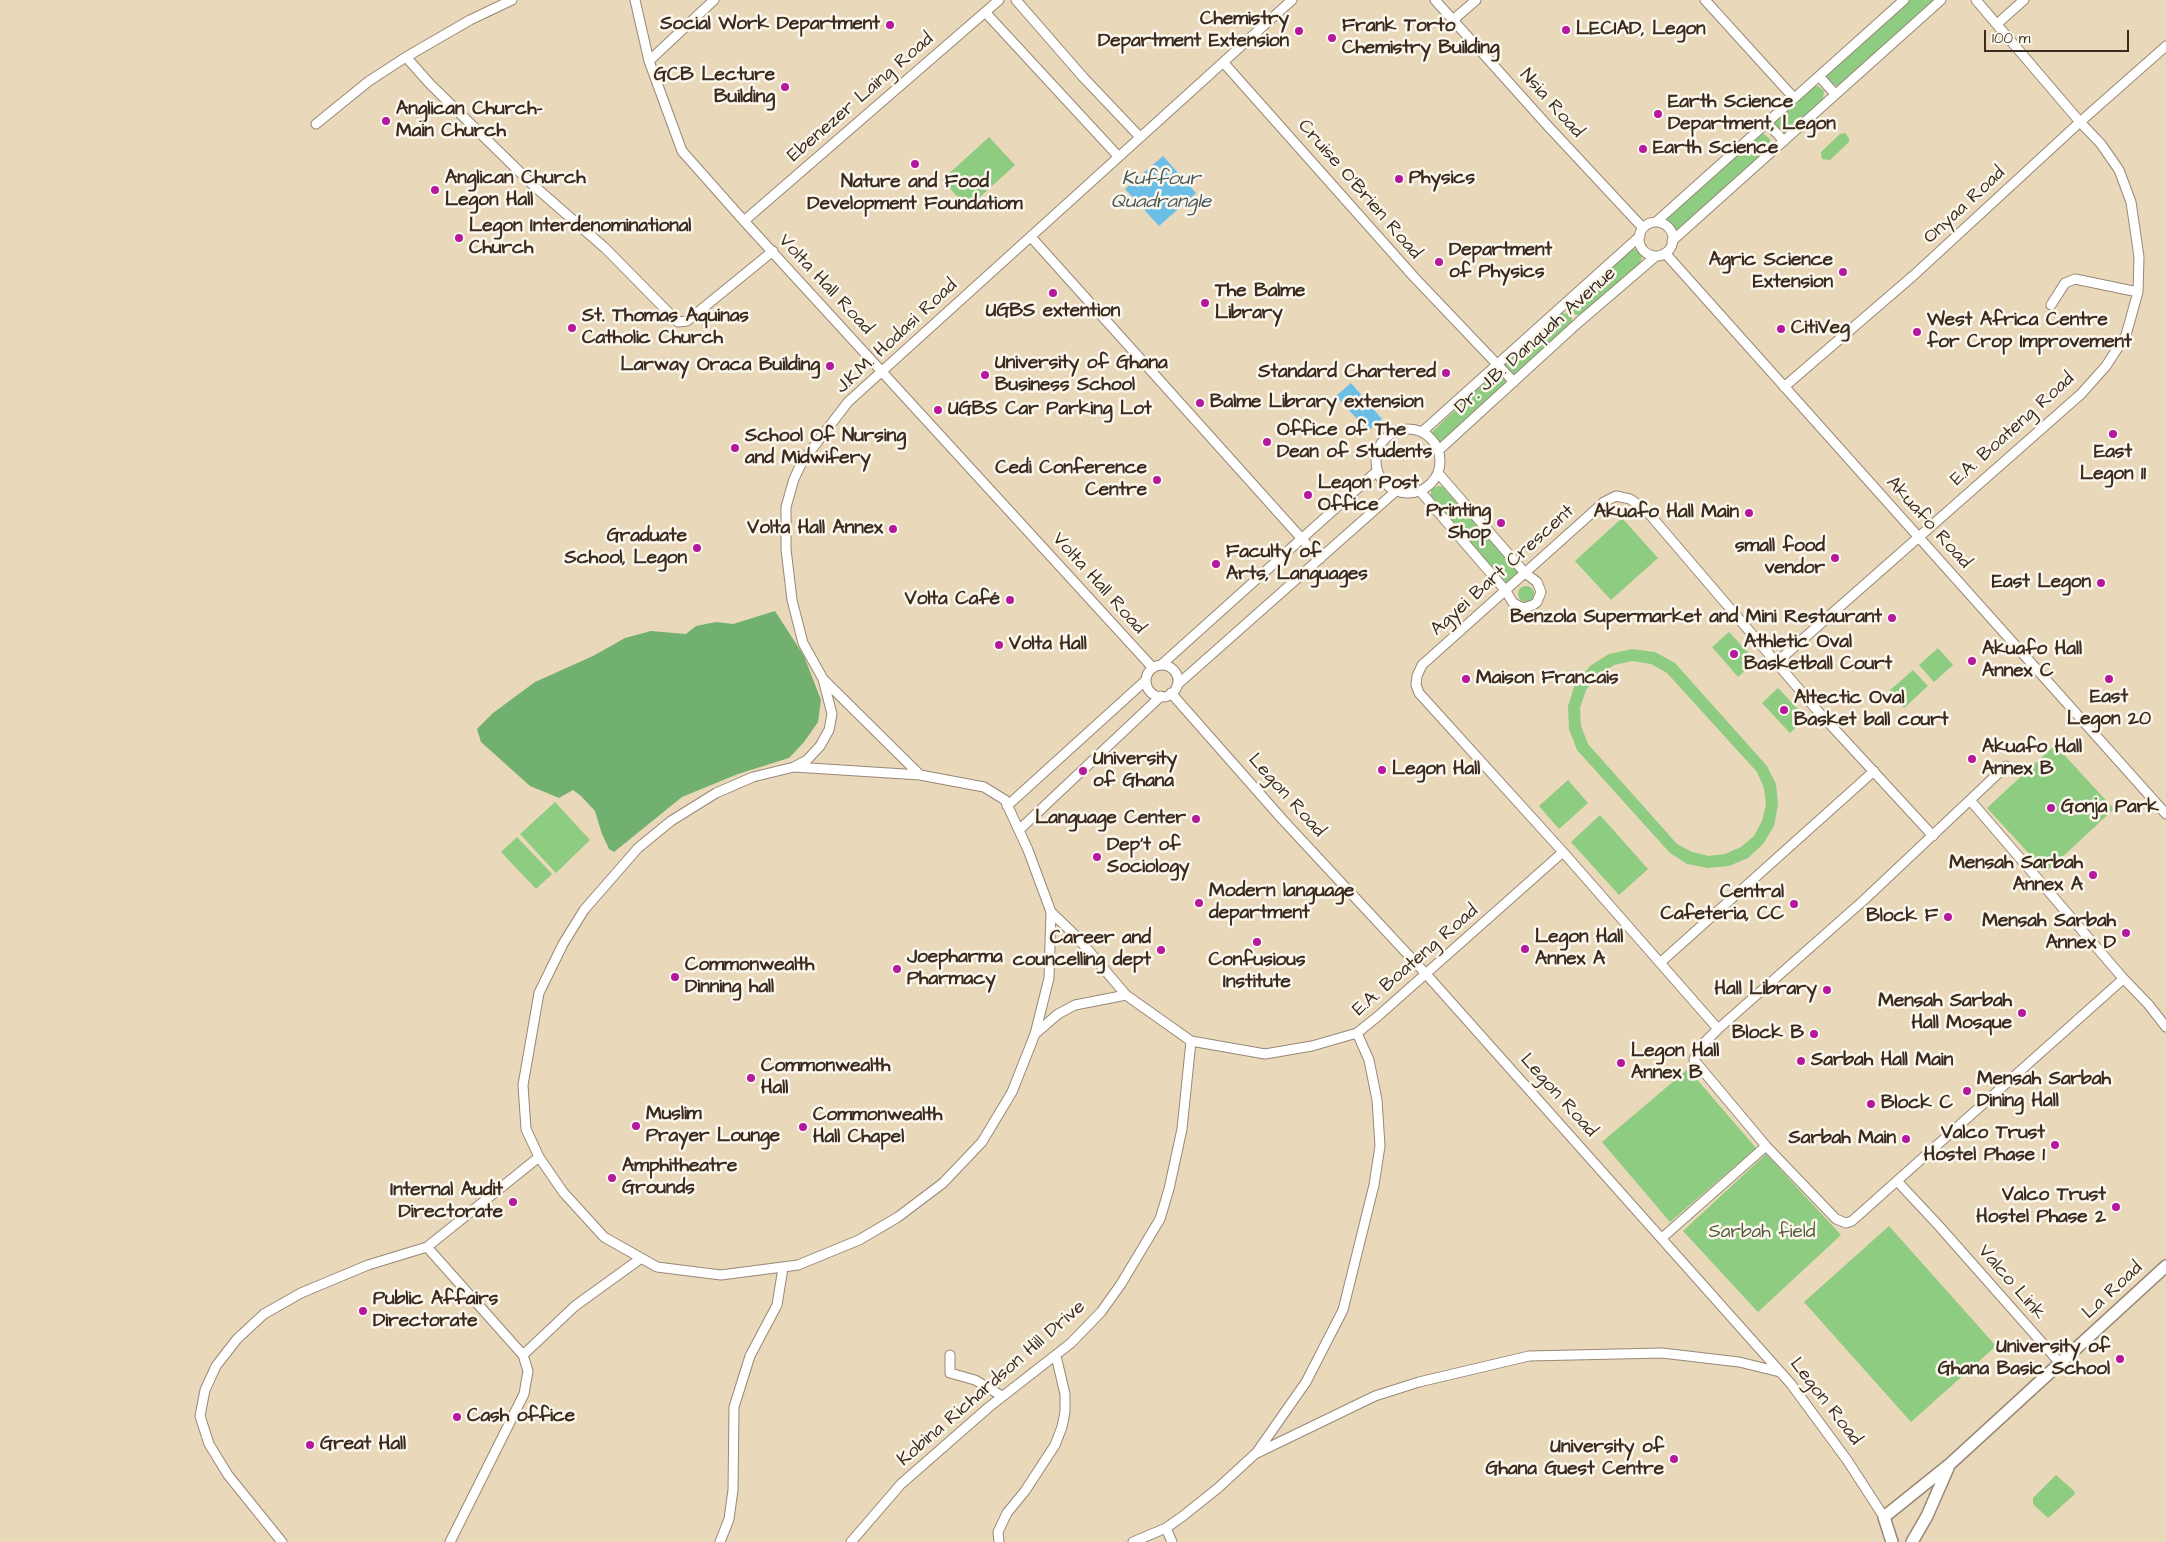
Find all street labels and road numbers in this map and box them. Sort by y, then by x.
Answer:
street label: Ebenezer Laing Road [783,28,939,168]
street label: Nsia Road [1514,65,1588,143]
street label: Cruise O'Brien Road [1292,116,1426,264]
street label: Onyaa Road [1919,162,2011,250]
street label: Volta Hall Road [773,230,877,340]
street label: Dr. J.B. Danquah Avenue [1451,263,1621,419]
street label: J.K.M. Hodasi Road [831,275,963,399]
street label: E.A. Boateng Road [1946,368,2080,492]
street label: Akuafo Road [1881,472,1975,574]
street label: Agyei Bart Crescent [1427,501,1579,641]
street label: Volta Hall Road [1046,528,1150,640]
street label: Legon Road [1243,749,1329,843]
street label: E.A. Boateng Road [1349,900,1483,1022]
street label: Legon Road [1515,1049,1601,1143]
street label: Valco Link [1972,1241,2050,1325]
street label: La Road [2078,1257,2148,1325]
street label: Kobina Richardson Hill Drive [893,1296,1091,1472]
street label: Legon Road [1784,1354,1866,1450]

